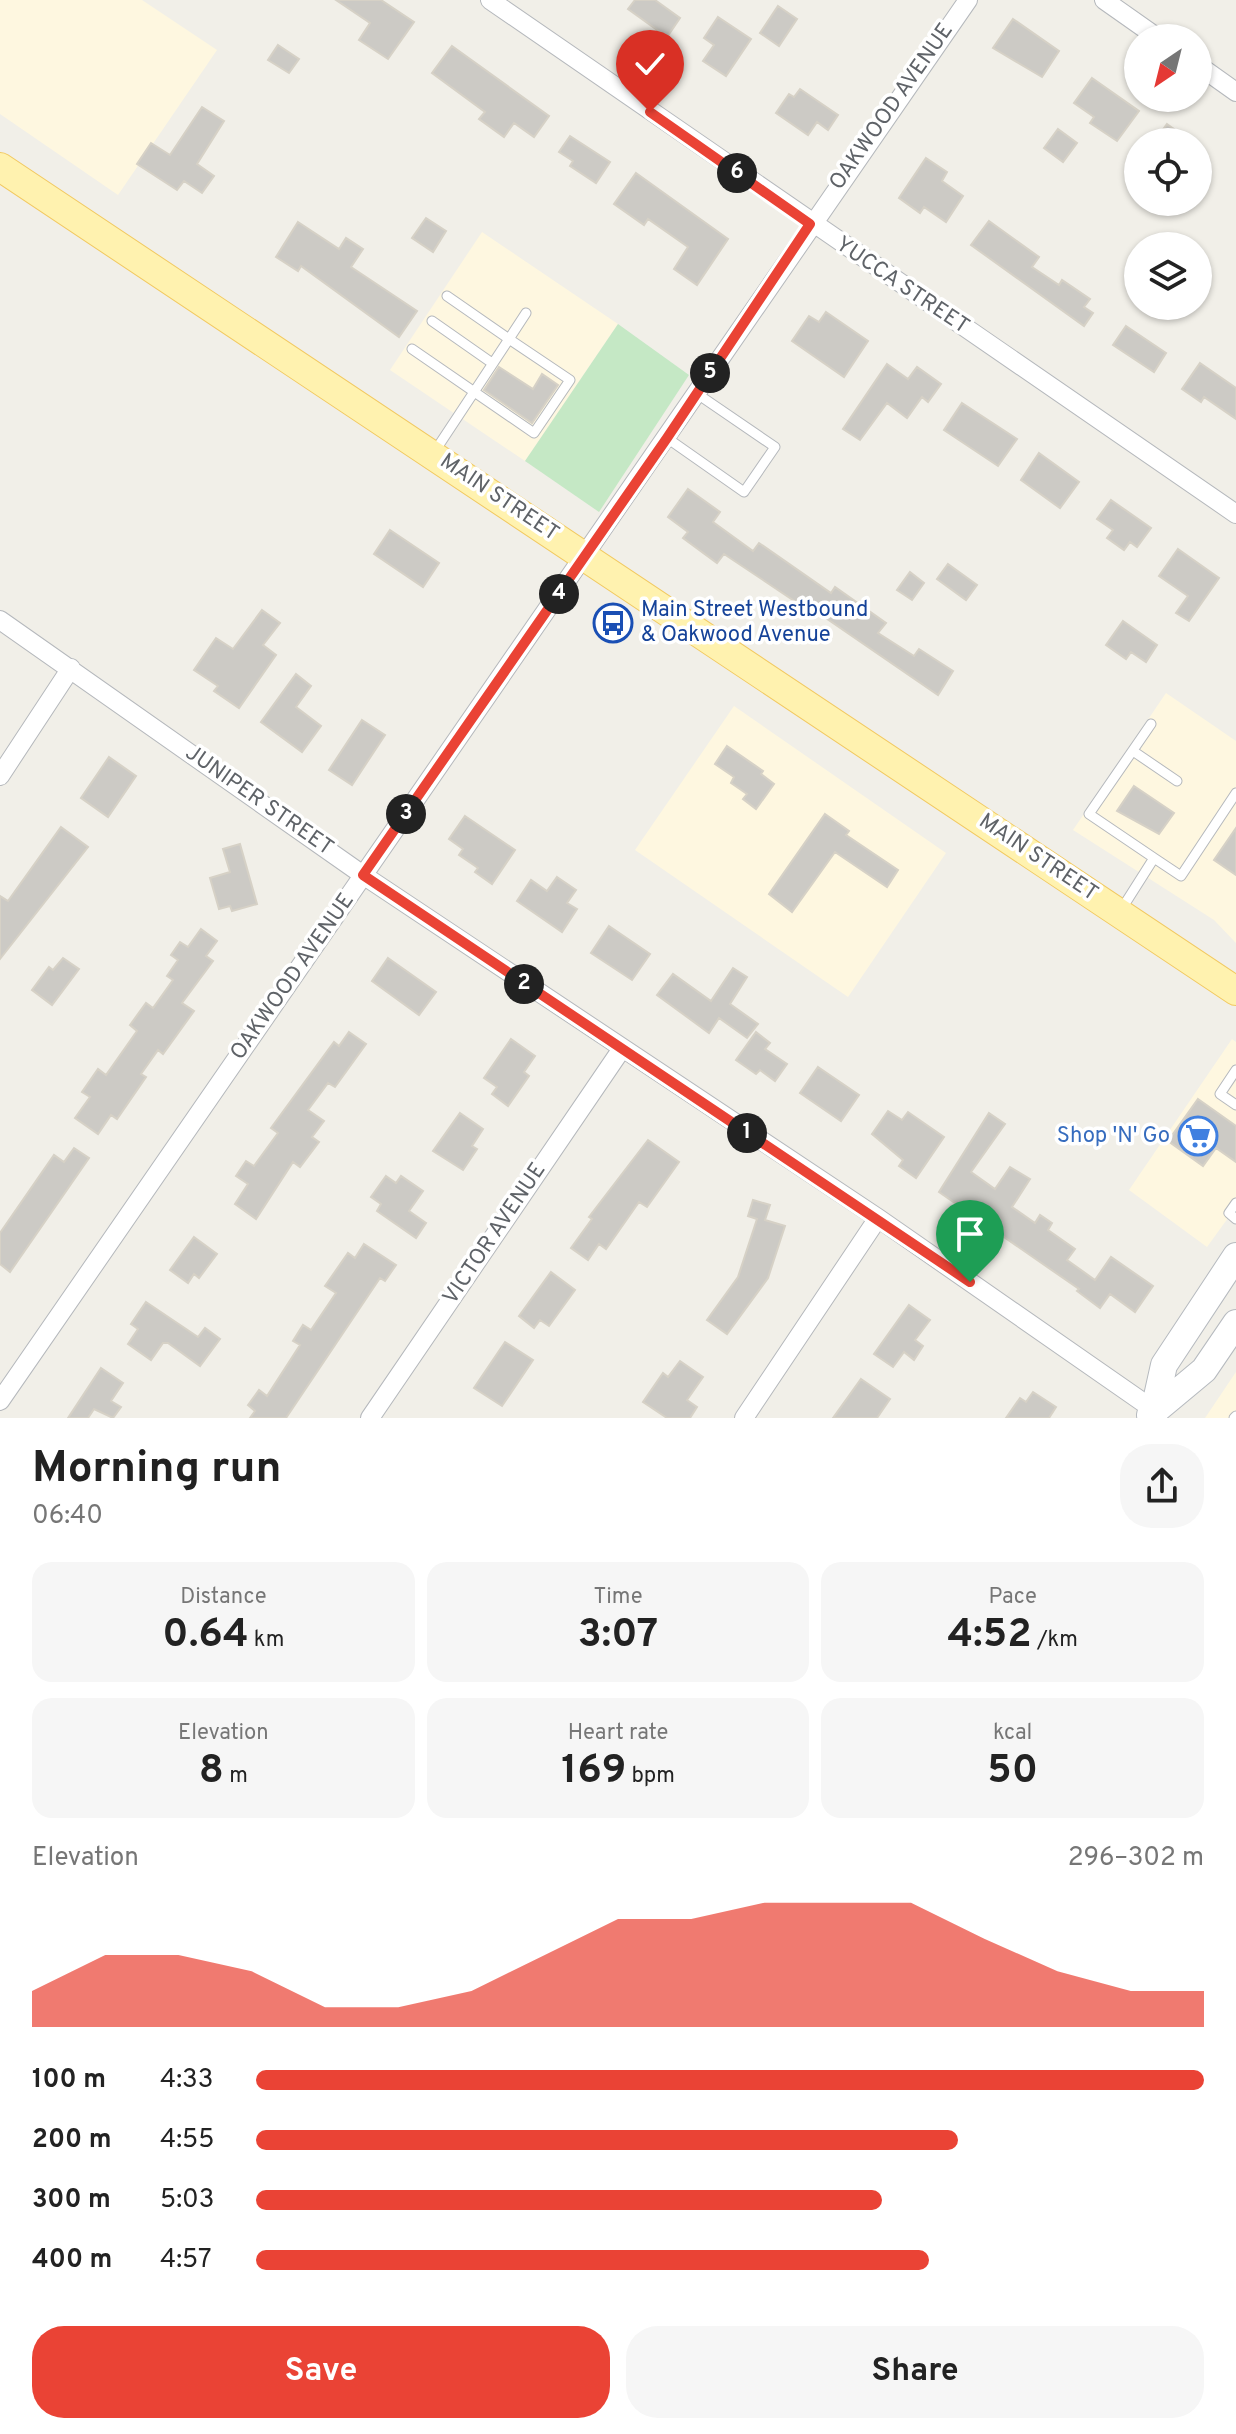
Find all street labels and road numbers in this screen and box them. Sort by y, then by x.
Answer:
street label: OAKWOOD AVENUE [824,18,960,196]
street label: YUCCA STREET [830,231,974,341]
street label: MAIN STREET [434,448,564,548]
street label: JUNIPER STREET [180,740,338,862]
street label: MAIN STREET [973,808,1103,908]
street label: OAKWOOD AVENUE [225,888,361,1066]
street label: VICTOR AVENUE [438,1158,552,1310]

